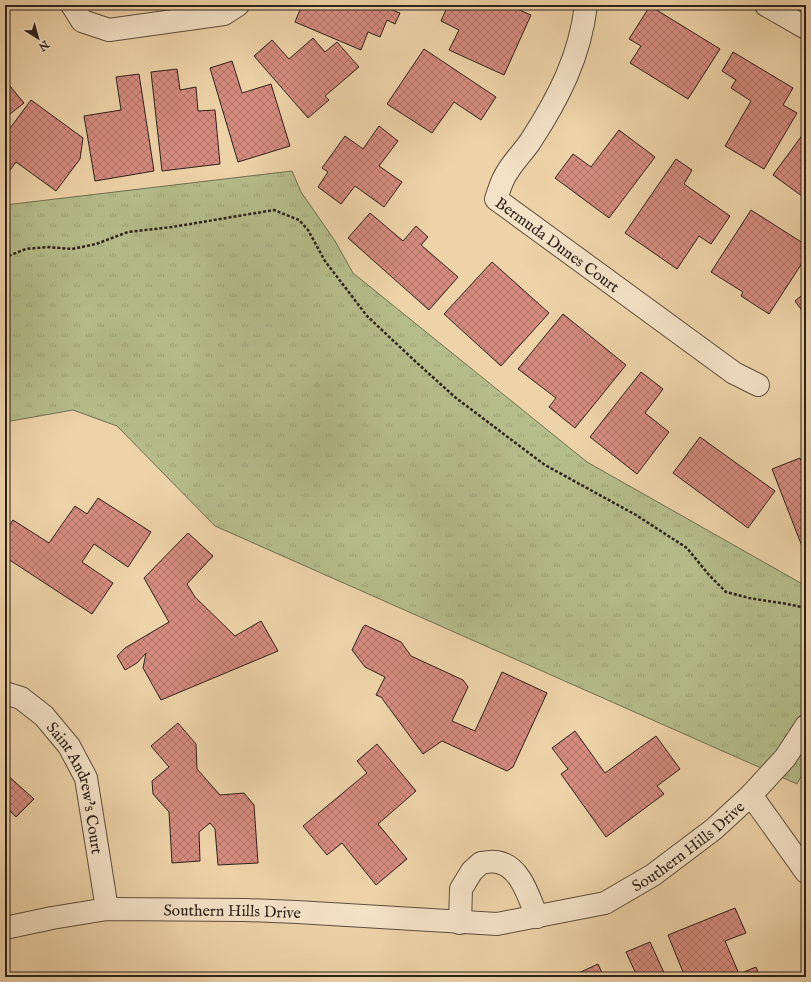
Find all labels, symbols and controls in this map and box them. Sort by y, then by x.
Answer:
north arrow [18,18,58,58]
text: N [35,36,52,54]
street label: Bermuda Dunes Court [491,194,623,298]
street label: Saint Andrew's Court [41,719,106,856]
street label: Southern Hills Drive [629,798,750,897]
street label: Southern Hills Drive [163,901,301,924]

